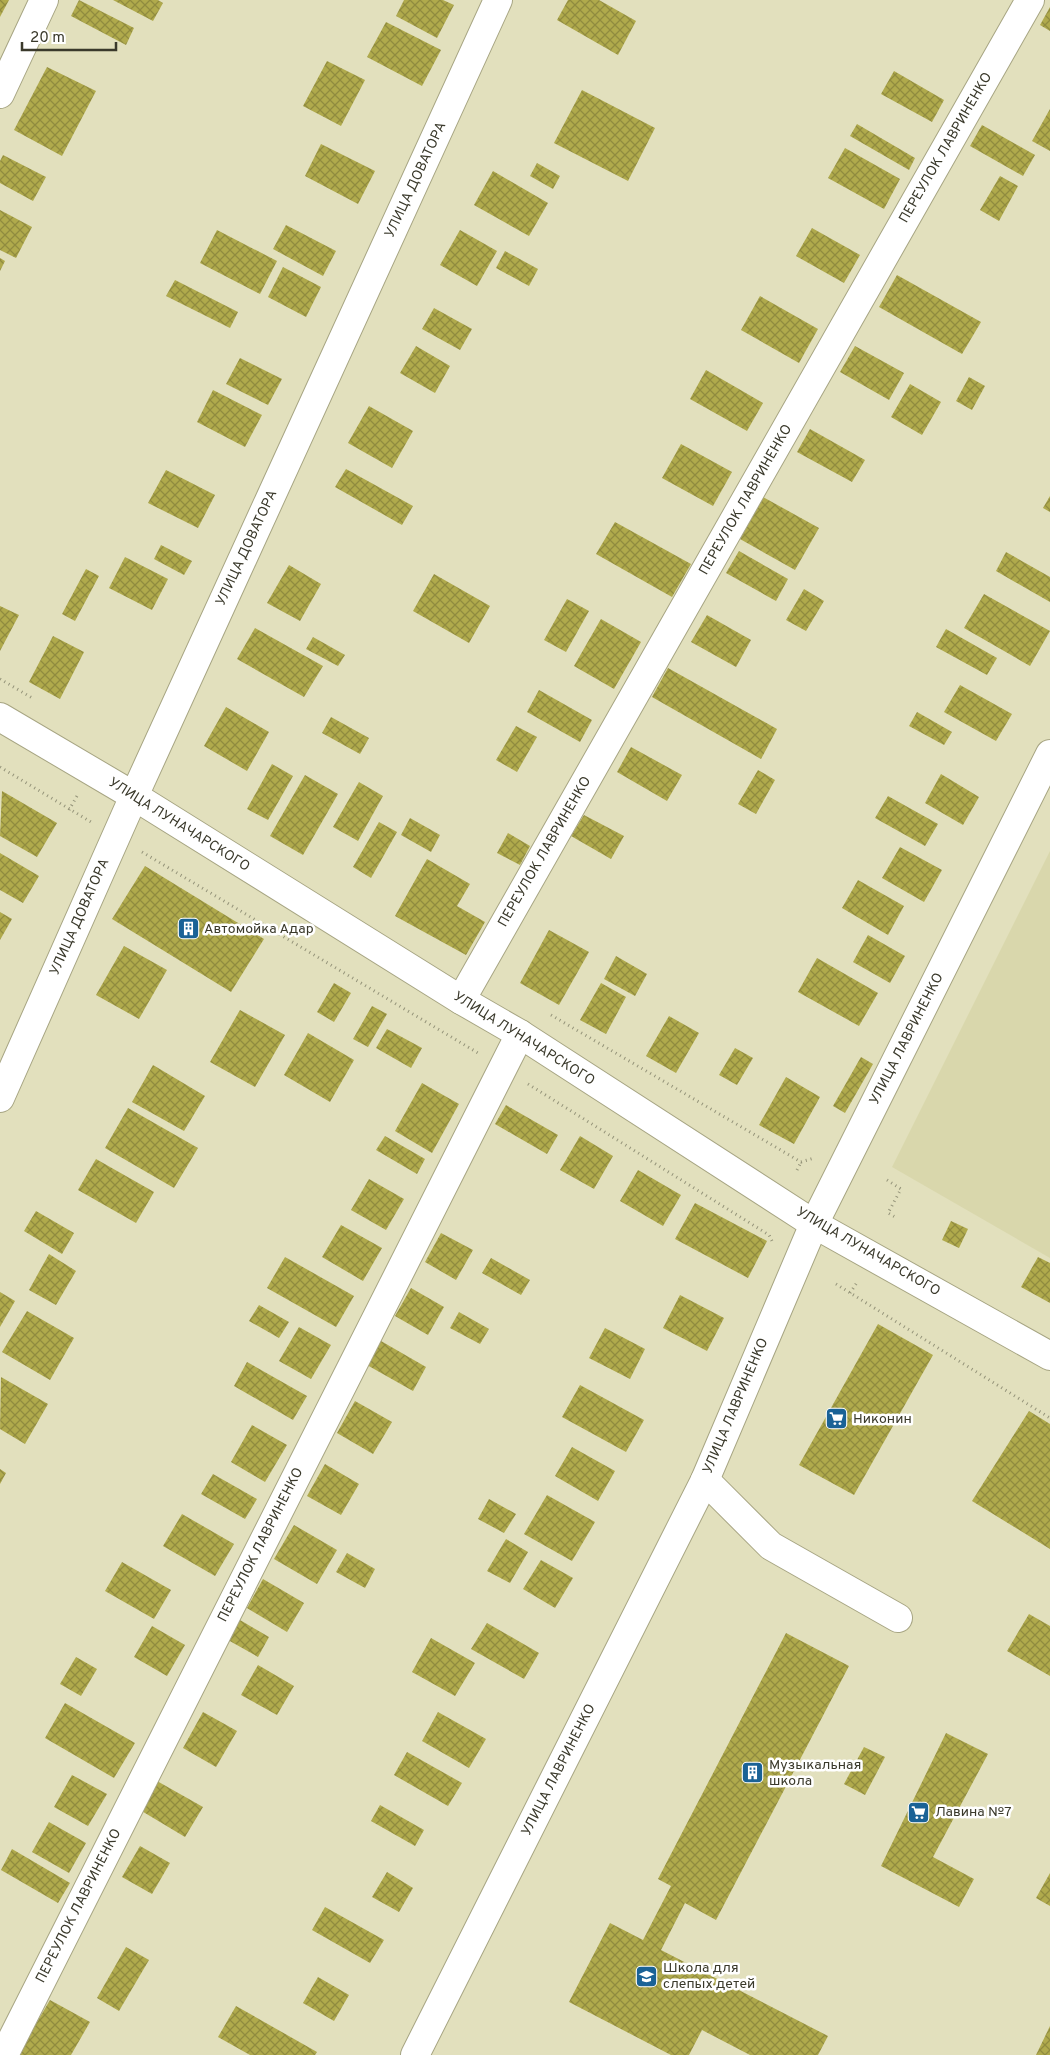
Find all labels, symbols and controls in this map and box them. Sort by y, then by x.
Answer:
scale bar [22,20,116,52]
text: 20 m [30,29,65,48]
street label: ПЕРЕУЛОК ЛАВРИНЕНКО [896,70,996,226]
street label: УЛИЦА ДОВАТОРА [382,119,450,241]
street label: ПЕРЕУЛОК ЛАВРИНЕНКО [696,422,796,578]
street label: УЛИЦА ДОВАТОРА [213,487,281,609]
street label: УЛИЦА ЛУНАЧАРСКОГО [105,774,253,876]
street label: ПЕРЕУЛОК ЛАВРИНЕНКО [495,774,595,930]
street label: УЛИЦА ДОВАТОРА [47,856,113,978]
building icon: Автомойка Адар [176,917,200,941]
place label: Автомойка Адар [204,921,314,938]
street label: УЛИЦА ЛАВРИНЕНКО [866,970,948,1108]
street label: УЛИЦА ЛУНАЧАРСКОГО [450,988,598,1090]
street label: УЛИЦА ЛУНАЧАРСКОГО [793,1204,943,1300]
street label: УЛИЦА ЛАВРИНЕНКО [700,1336,772,1476]
supermarket icon: Никонин [825,1407,849,1431]
place label: Никонин [853,1411,912,1428]
street label: ПЕРЕУЛОК ЛАВРИНЕНКО [215,1465,307,1625]
street label: УЛИЦА ЛАВРИНЕНКО [518,1701,600,1839]
place label: Музыкальная школа [769,1757,861,1790]
building icon: Музыкальная школа [741,1761,765,1785]
supermarket icon: Лавина №7 [907,1800,931,1824]
place label: Лавина №7 [935,1804,1012,1821]
street label: ПЕРЕУЛОК ЛАВРИНЕНКО [33,1826,125,1986]
place label: Школа для слепых детей [663,1960,755,1993]
school or university icon: Школа для слепых детей [635,1964,659,1988]

